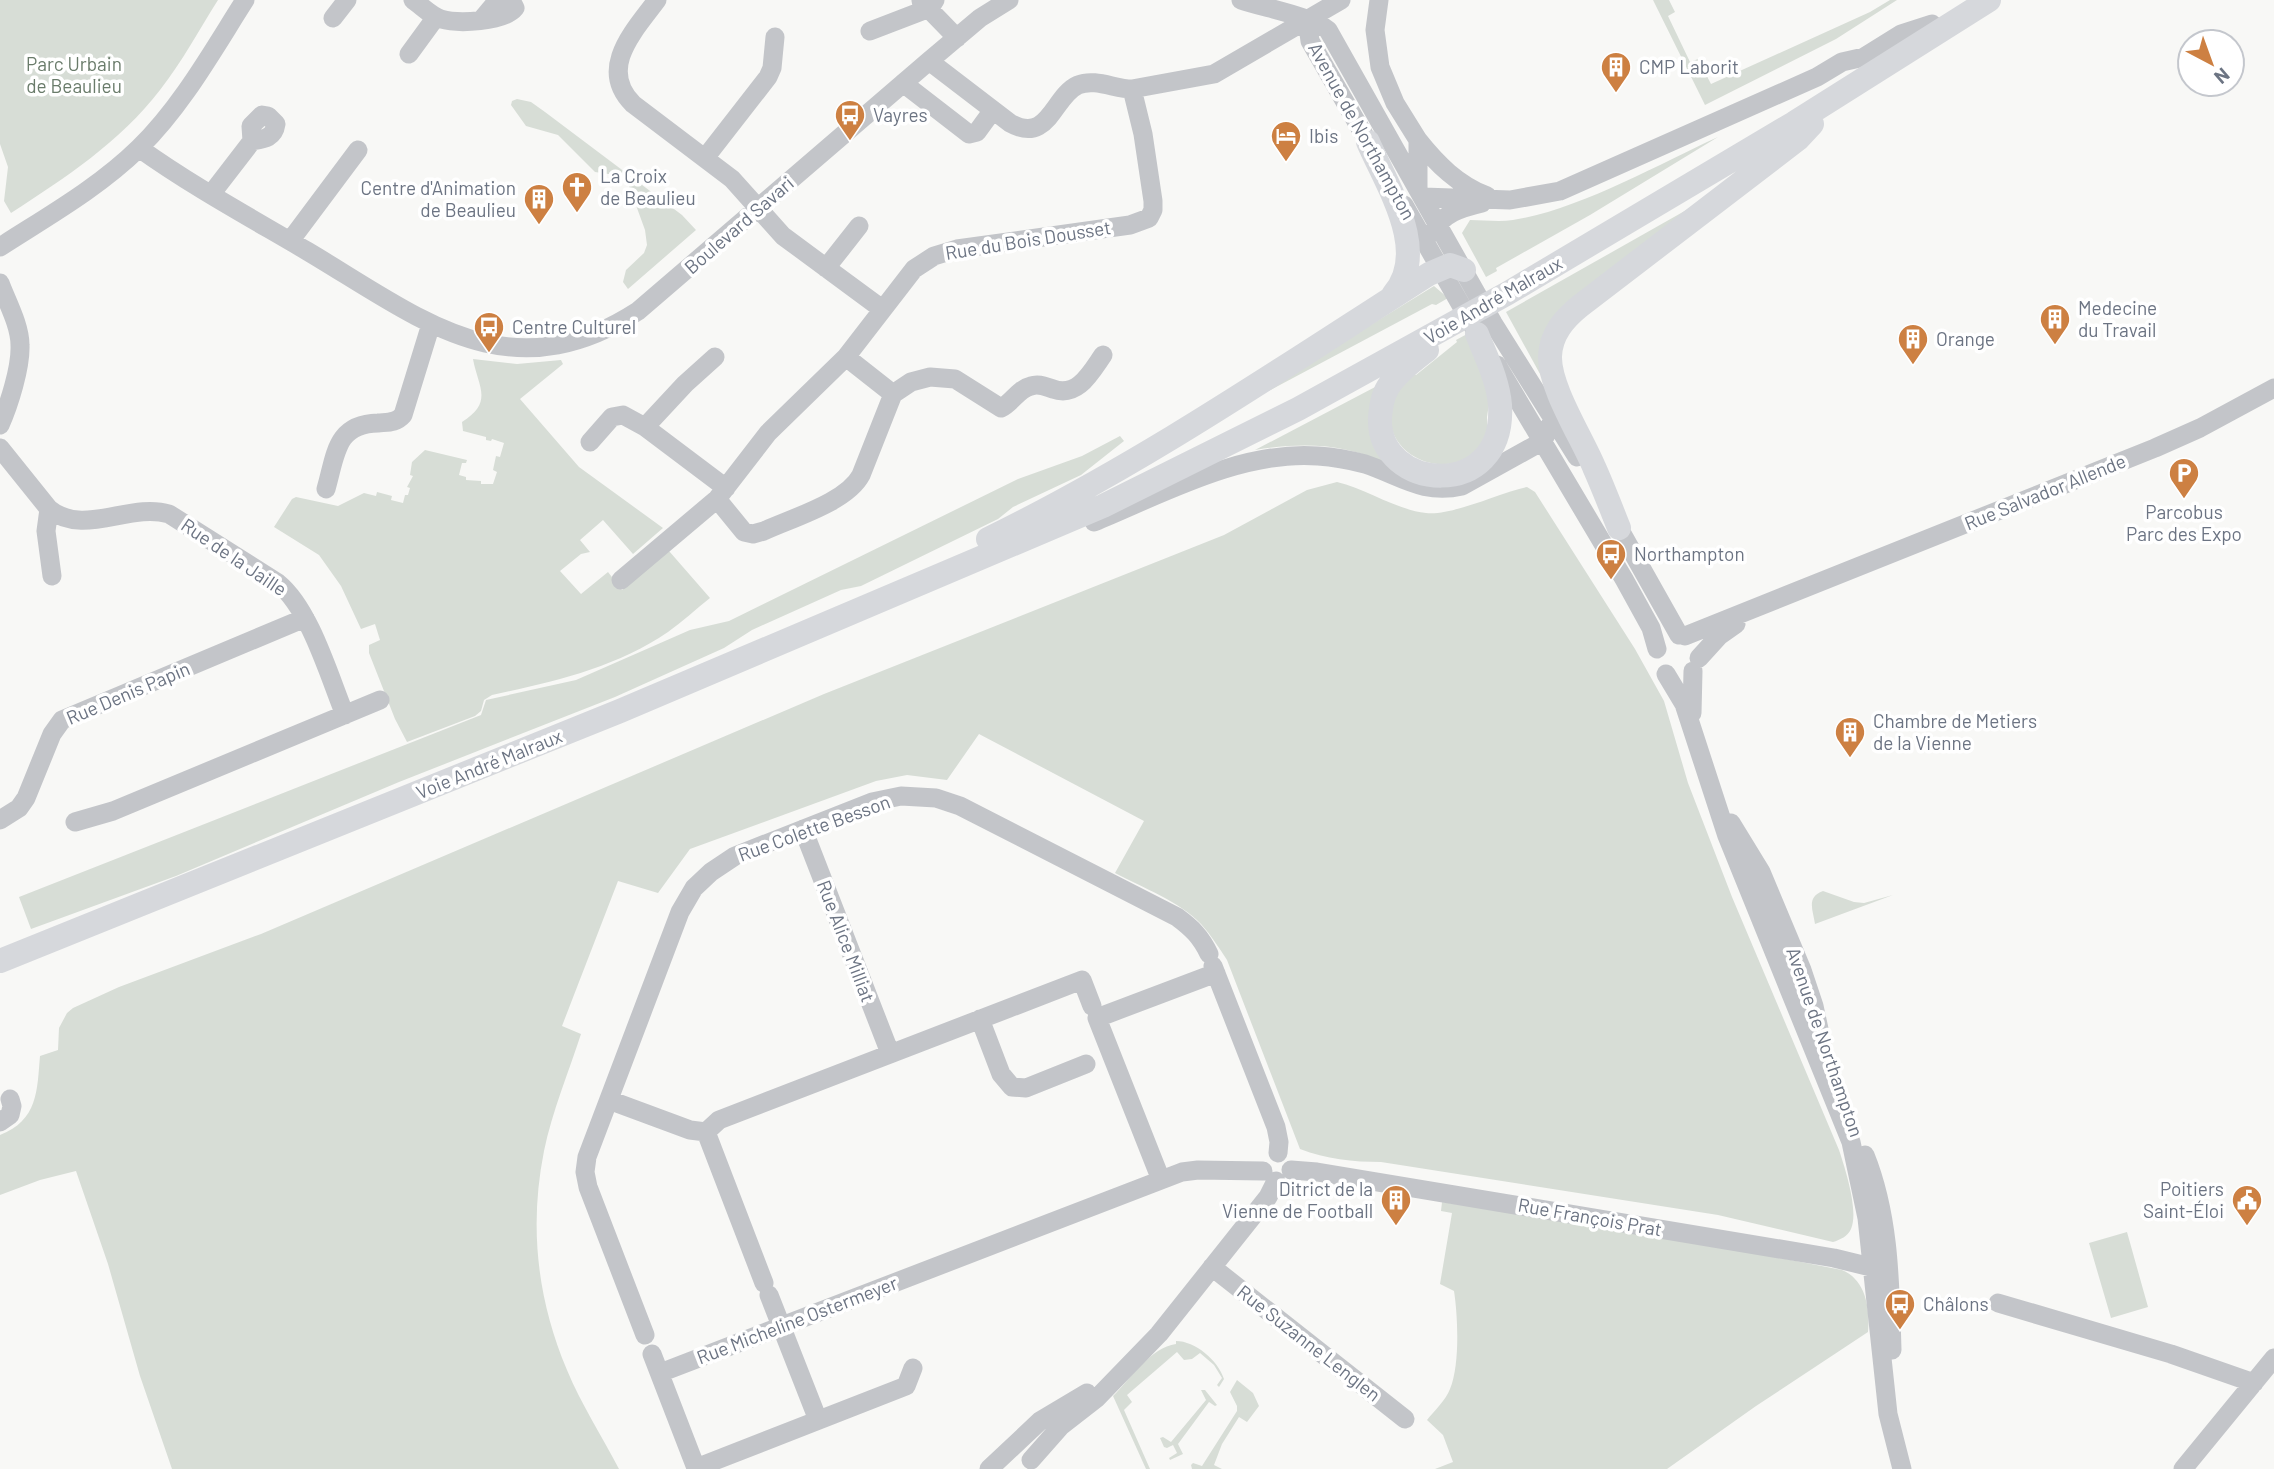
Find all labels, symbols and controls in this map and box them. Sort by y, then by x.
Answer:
north arrow [2176,28,2246,98]
street label: Avenue de Northampton [1304,38,1421,223]
building icon: CMP Laborit [1599,50,1633,94]
park label: Parc Urbain de Beaulieu [26,52,122,97]
place label: CMP Laborit [1639,55,1739,78]
text: N [2210,63,2235,89]
bus stop icon: Vayres [833,98,867,142]
place label: Vayres [873,103,928,126]
hotel icon: Ibis [1269,119,1303,163]
place label: Ibis [1309,124,1338,147]
place label: La Croix de Beaulieu [600,164,696,209]
church icon: La Croix de Beaulieu [560,170,594,214]
street label: Boulevard Savari [679,171,798,278]
place label: Centre d'Animation de Beaulieu [360,176,516,221]
building icon: Centre d'Animation de Beaulieu [522,182,556,226]
street label: Rue du Bois Dousset [943,215,1112,264]
street label: Voie André Malraux [1420,251,1566,348]
place label: Medecine du Travail [2078,296,2157,341]
building icon: Medecine du Travail [2038,302,2072,346]
bus stop icon: Centre Culturel [472,310,506,354]
place label: Centre Culturel [512,315,636,338]
building icon: Orange [1896,322,1930,366]
place label: Orange [1936,327,1995,350]
street label: Rue Salvador Allende [1961,449,2129,534]
parking icon: Parcobus Parc des Expo [2167,456,2201,500]
place label: Parcobus Parc des Expo [2126,500,2242,545]
street label: Rue de la Jaille [177,513,291,600]
bus stop icon: Northampton [1594,537,1628,581]
place label: Northampton [1634,542,1745,565]
street label: Rue Denis Papin [63,656,193,729]
place label: Chambre de Metiers de la Vienne [1873,709,2037,754]
building icon: Chambre de Metiers de la Vienne [1833,715,1867,759]
street label: Voie André Malraux [412,724,565,803]
street label: Rue Colette Besson [735,789,893,866]
street label: Rue Alice Milliat [813,877,880,1005]
street label: Avenue de Northampton [1782,944,1869,1140]
place label: Ditrict de la Vienne de Football [1222,1177,1373,1222]
place label: Poitiers Saint-Éloi [2143,1177,2224,1222]
building icon: Ditrict de la Vienne de Football [1379,1183,1413,1227]
public building icon: Poitiers Saint-Éloi [2230,1183,2264,1227]
street label: Rue François Prat [1516,1193,1664,1240]
street label: Rue Micheline Ostermeyer [693,1271,900,1368]
street label: Rue Suzanne Lenglen [1233,1280,1386,1406]
bus stop icon: Châlons [1883,1287,1917,1331]
place label: Châlons [1923,1292,1989,1315]

